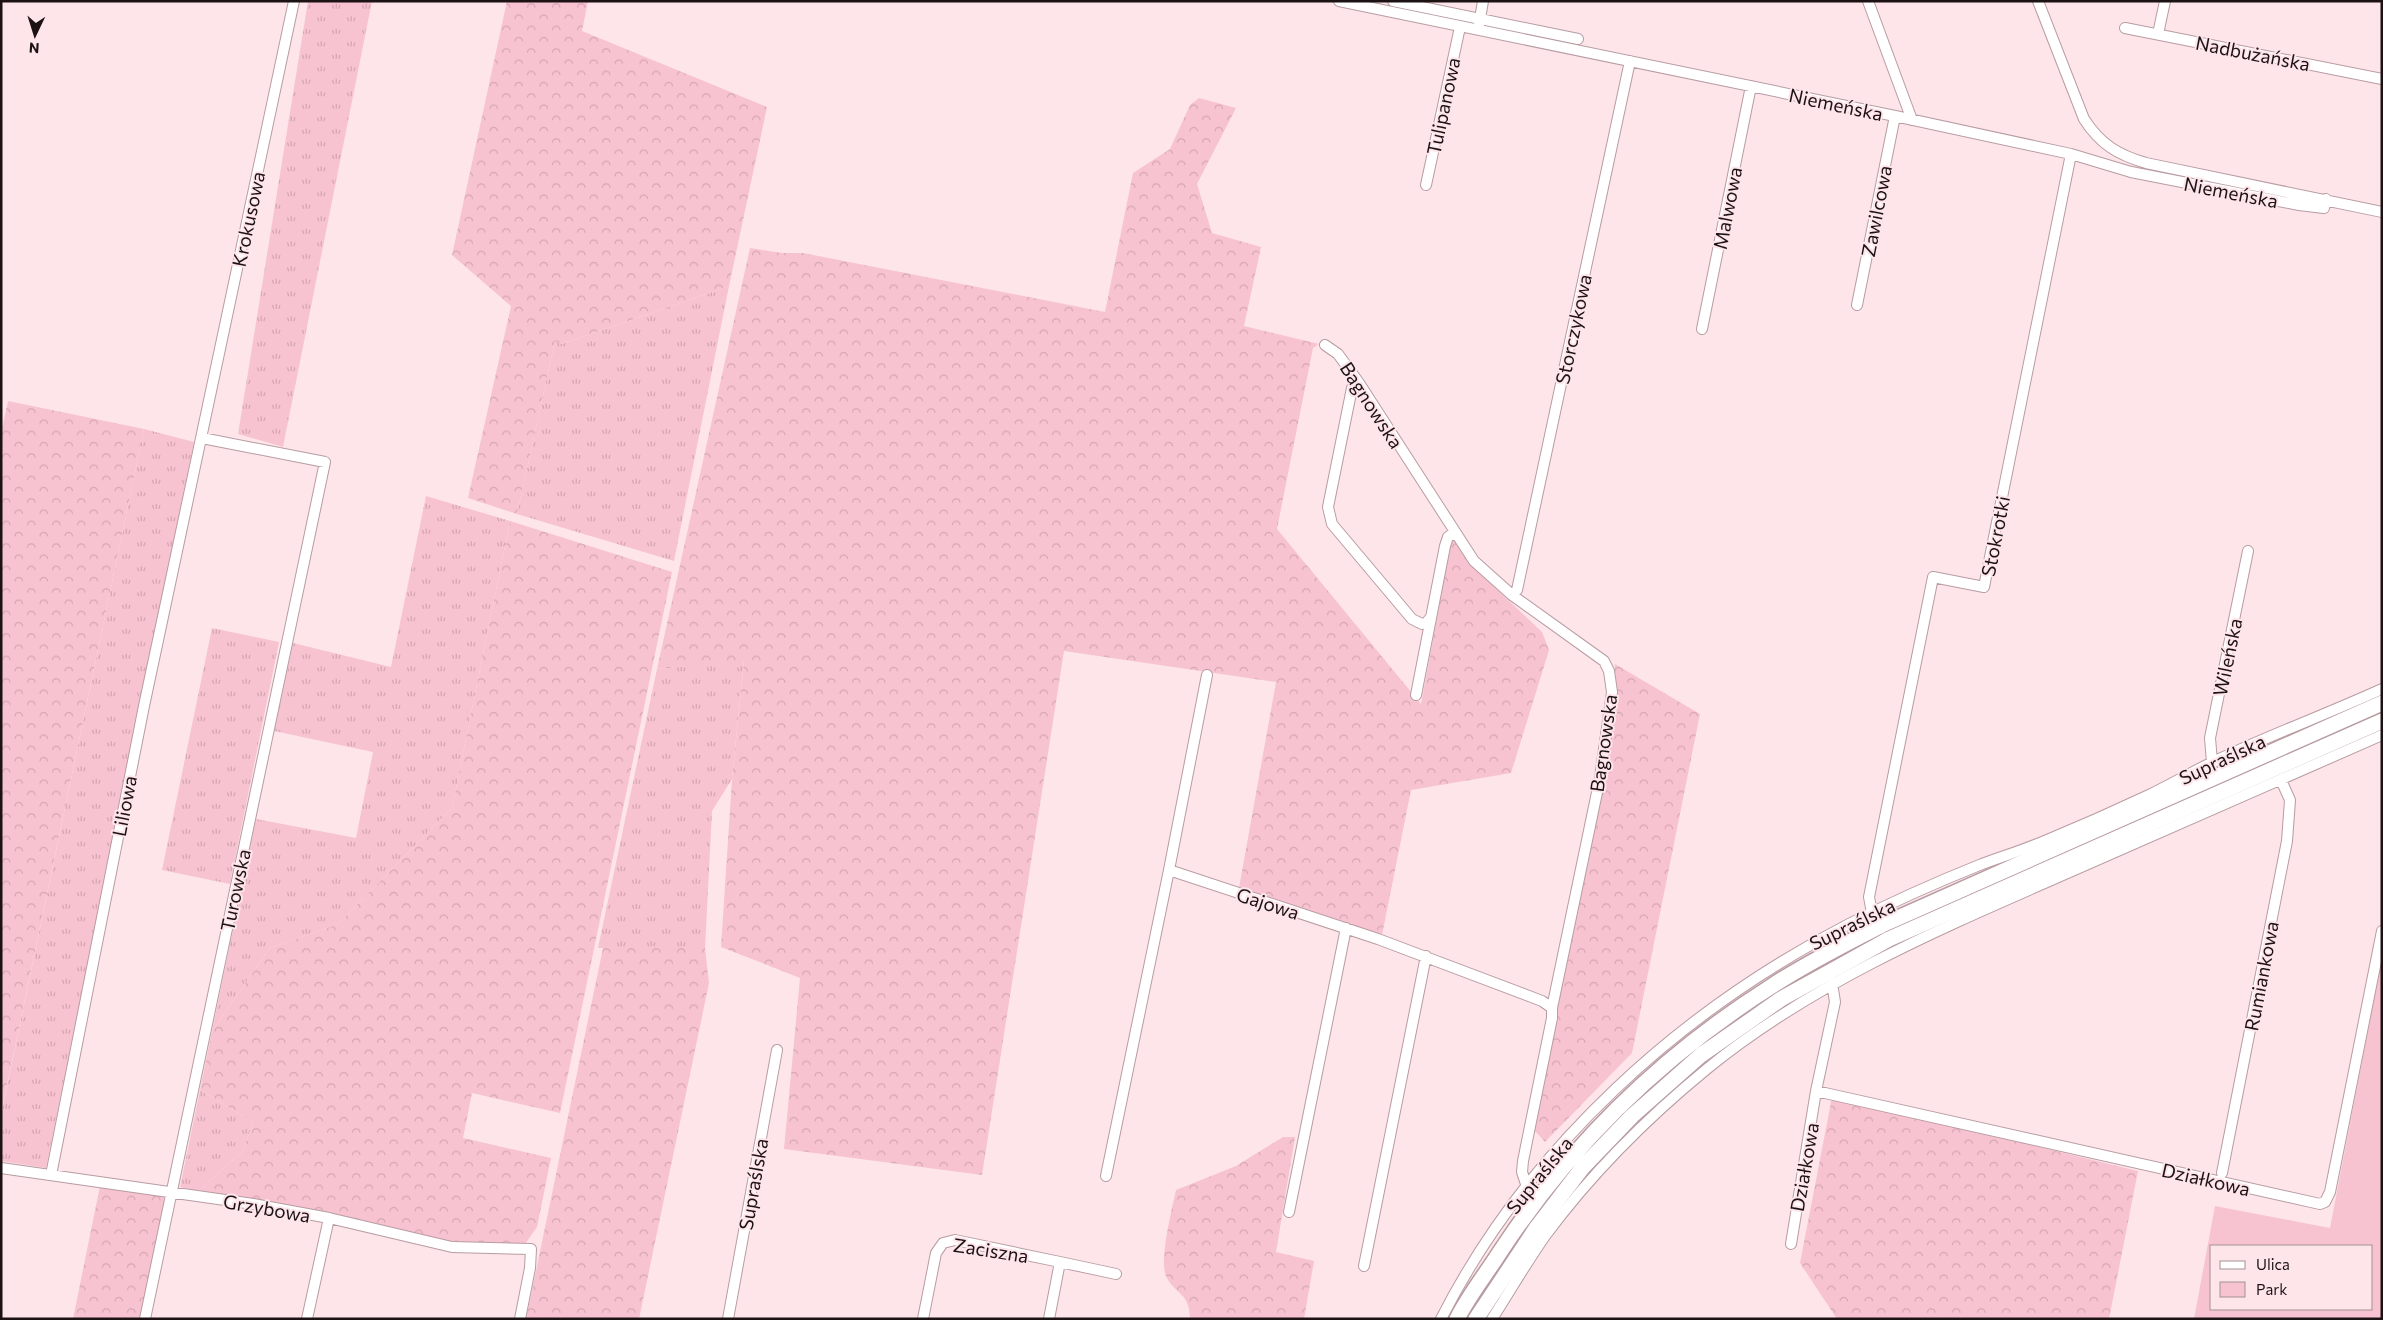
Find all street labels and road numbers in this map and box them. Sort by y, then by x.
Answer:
street label: Nadbużańska [2194,31,2312,75]
street label: Tulipanowa [1421,55,1465,157]
street label: Niemeńska [1787,83,1885,125]
street label: Zawilcowa [1856,163,1896,259]
street label: Malwowa [1708,165,1746,251]
street label: Krokusowa [227,169,269,269]
street label: Niemeńska [2182,172,2280,212]
street label: Storczykowa [1550,272,1596,386]
street label: Bagnowska [1336,357,1408,453]
street label: Stokrotki [1976,494,2014,578]
street label: Wileńska [2208,616,2246,698]
street label: Bagnowska [1585,693,1621,793]
street label: Supraślska [2175,729,2269,789]
street label: Liliowa [107,774,141,838]
street label: Turowska [215,847,255,933]
street label: Gajowa [1234,882,1302,924]
street label: Supraślska [1805,893,1899,955]
street label: Rumiankowa [2239,919,2283,1033]
street label: Działkowa [1785,1121,1823,1213]
street label: Supraślska [1501,1132,1577,1218]
street label: Supraślska [734,1136,772,1232]
street label: Działkowa [2160,1158,2252,1200]
street label: Grzybowa [222,1189,312,1227]
street label: Zaciszna [952,1233,1030,1267]

